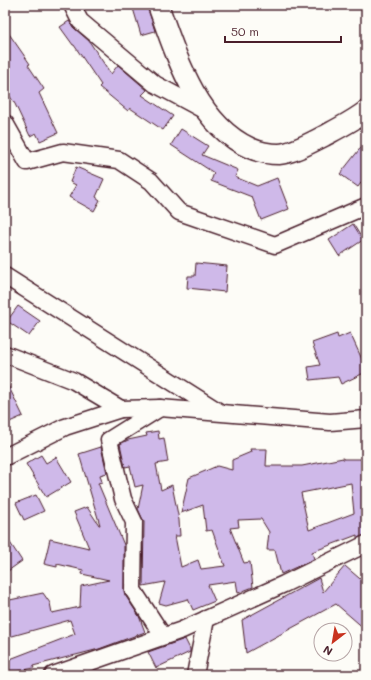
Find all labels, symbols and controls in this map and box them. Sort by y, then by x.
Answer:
scale bar [225,18,341,44]
text: 50 m [231,23,259,39]
north arrow [313,622,353,662]
text: N [320,642,335,660]

